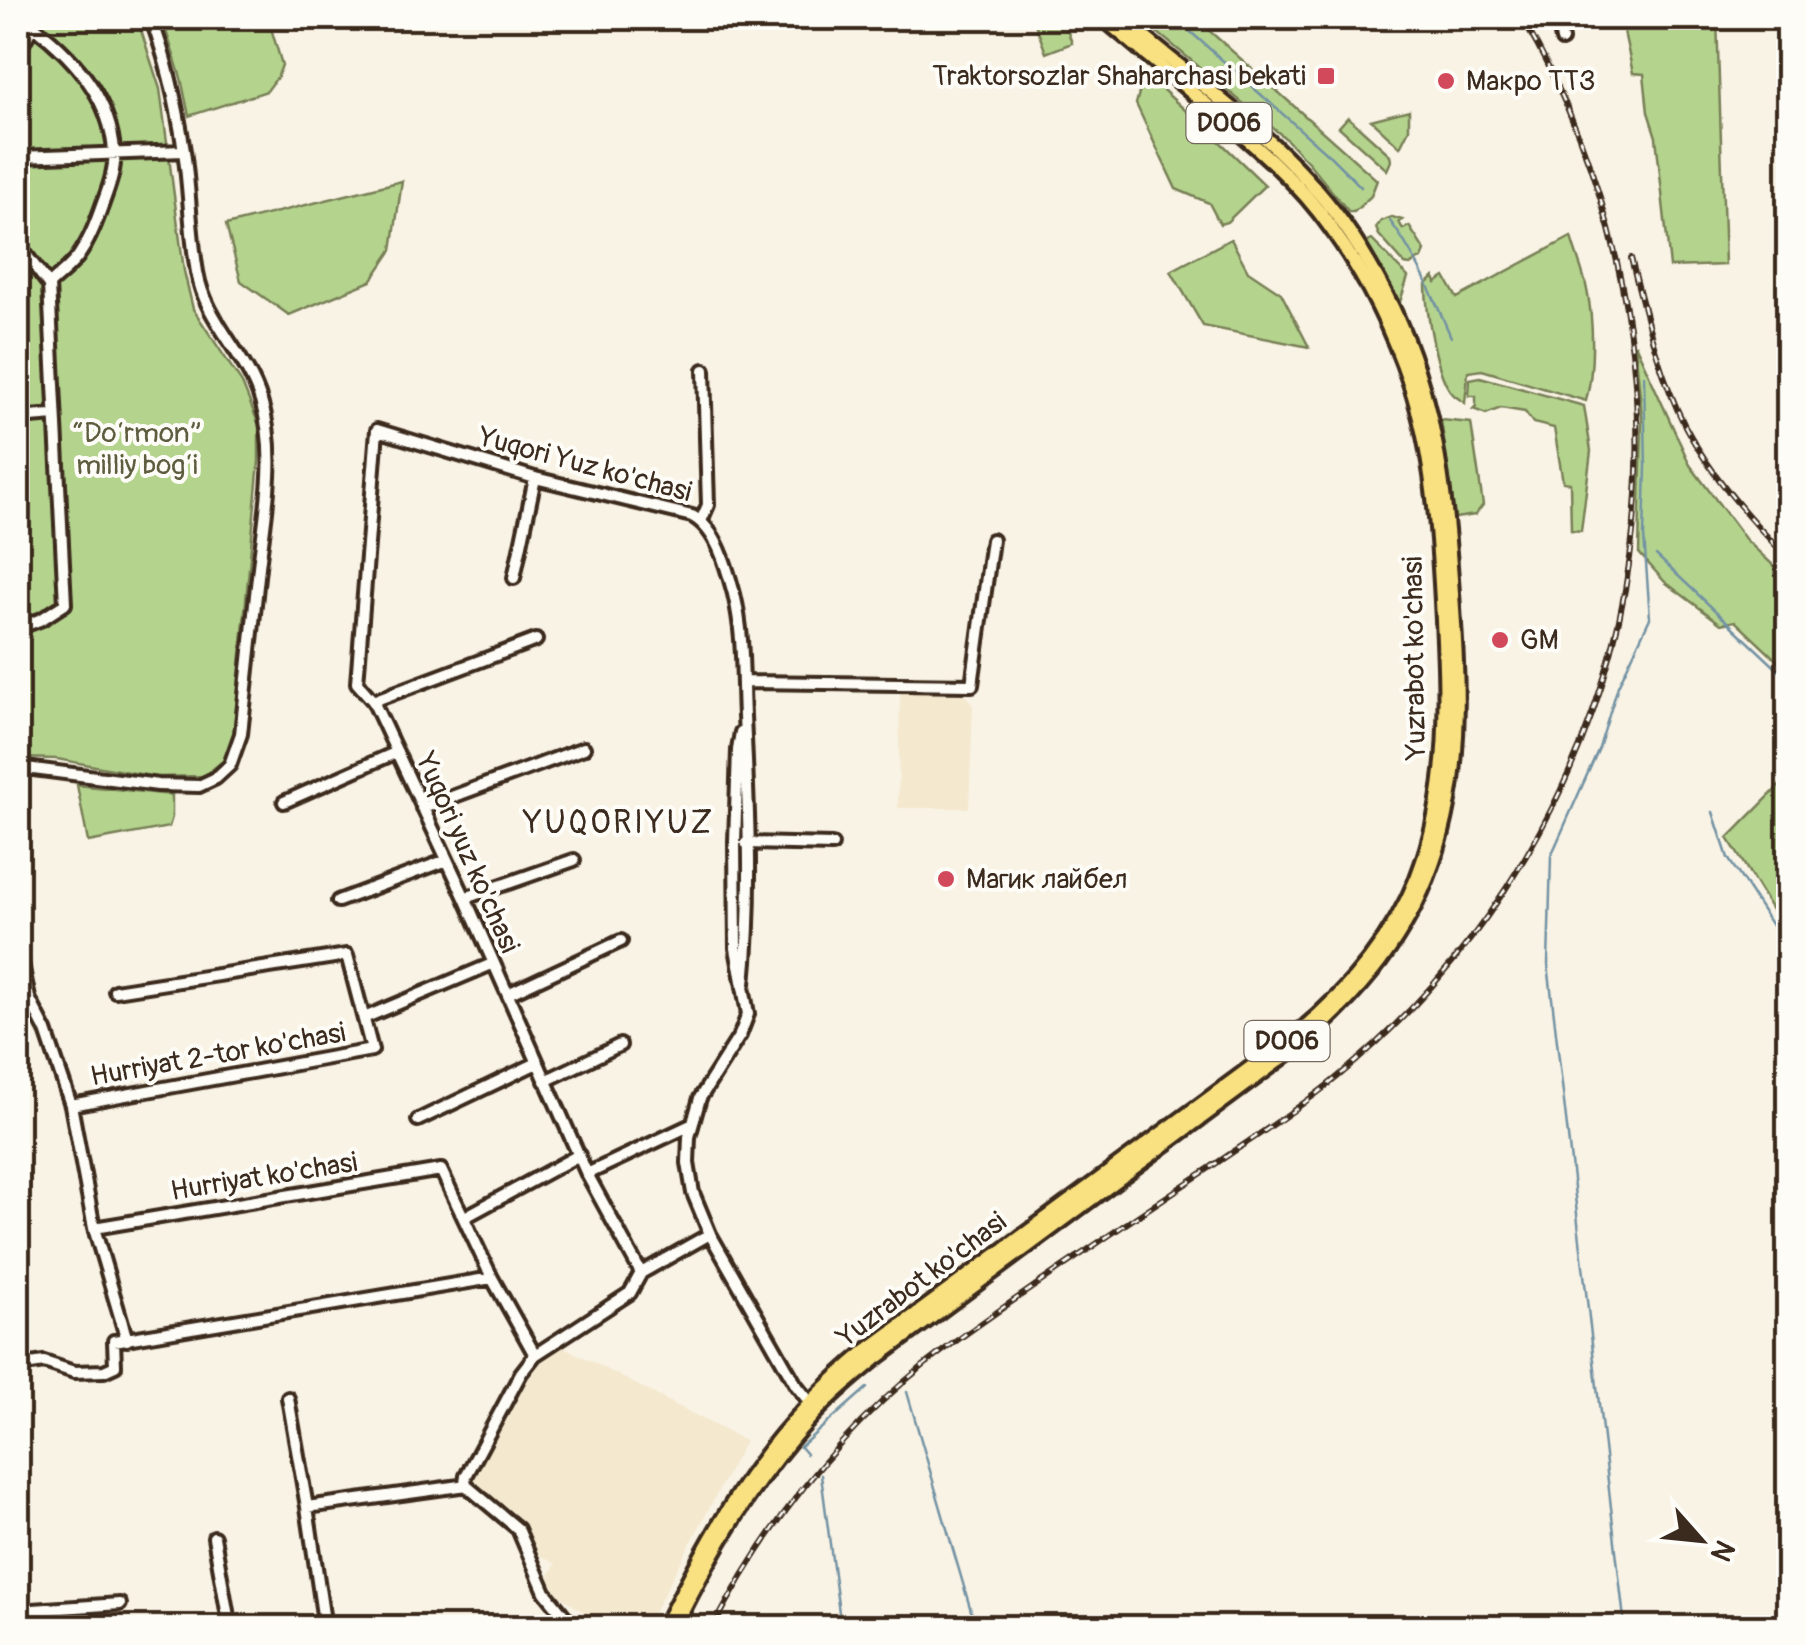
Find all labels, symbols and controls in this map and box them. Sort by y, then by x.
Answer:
place label: Traktorsozlar Shaharchasi bekati [932,59,1306,94]
place label: Макро ТТЗ [1466,64,1596,99]
marker: Traktorsozlar Shaharchasi bekati [1315,65,1337,87]
marker: Макро ТТЗ [1435,70,1457,92]
road number: D006 [1186,103,1272,143]
park label: “Do‘rmon” milliy bog‘i [73,416,201,483]
street label: Yuqori Yuz ko'chasi [474,419,695,510]
street label: Yuzrabot ko'chasi [1396,556,1434,761]
place label: GM [1520,623,1559,658]
marker: GM [1489,629,1511,651]
street label: Yuqori yuz ko'chasi [407,747,527,959]
district label: YUQORIYUZ [522,803,715,843]
place label: Магик лайбел [966,862,1128,897]
marker: Магик лайбел [935,868,957,890]
street label: Hurriyat 2-tor ko'chasi [88,1015,348,1095]
road number: D006 [1244,1021,1330,1061]
street label: Hurriyat ko'chasi [168,1145,360,1209]
street label: Yuzrabot ko'chasi [829,1205,1014,1356]
north arrow [1651,1490,1751,1590]
text: N [1702,1534,1742,1567]

